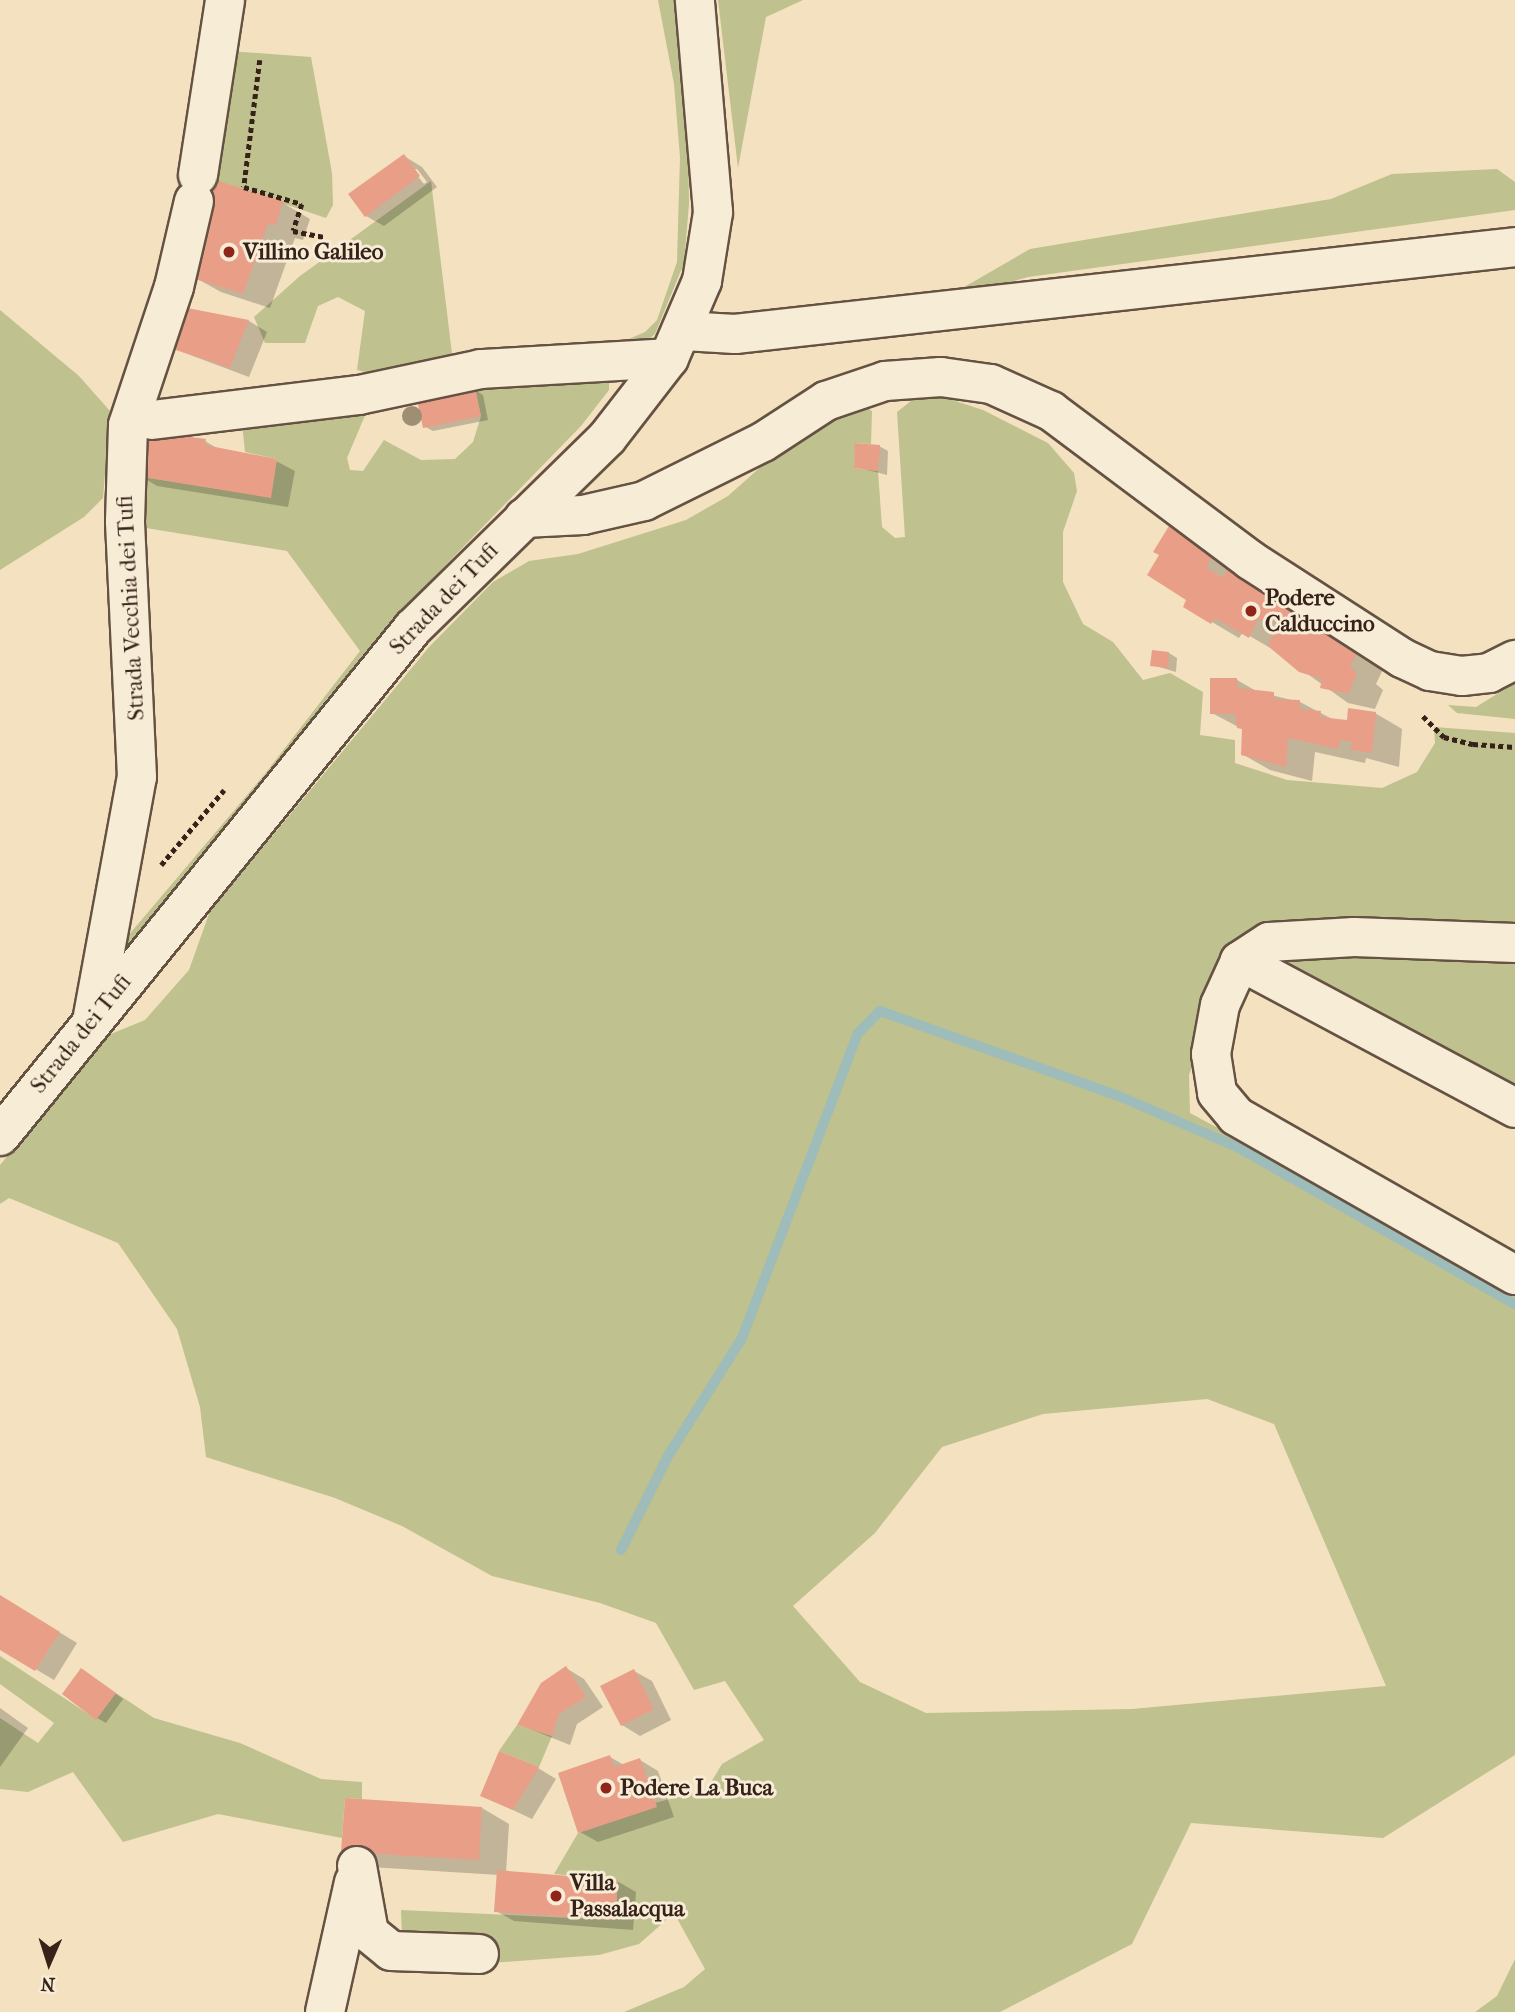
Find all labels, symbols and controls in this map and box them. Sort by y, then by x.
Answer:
place label: Villino Galileo [243,238,383,266]
marker: Villino Galileo [221,244,237,260]
street label: Strada Vecchia dei Tufi [111,495,151,721]
street label: Strada dei Tufi [384,537,504,661]
place label: Podere Calduccino [1265,584,1375,638]
marker: Podere Calduccino [1243,603,1259,619]
street label: Strada dei Tufi [25,969,137,1099]
place label: Podere La Buca [620,1774,773,1802]
marker: Podere La Buca [598,1780,614,1796]
place label: Villa Passalacqua [570,1869,685,1923]
marker: Villa Passalacqua [548,1888,564,1904]
north arrow [14,1928,84,1998]
text: N [40,1973,56,1995]

